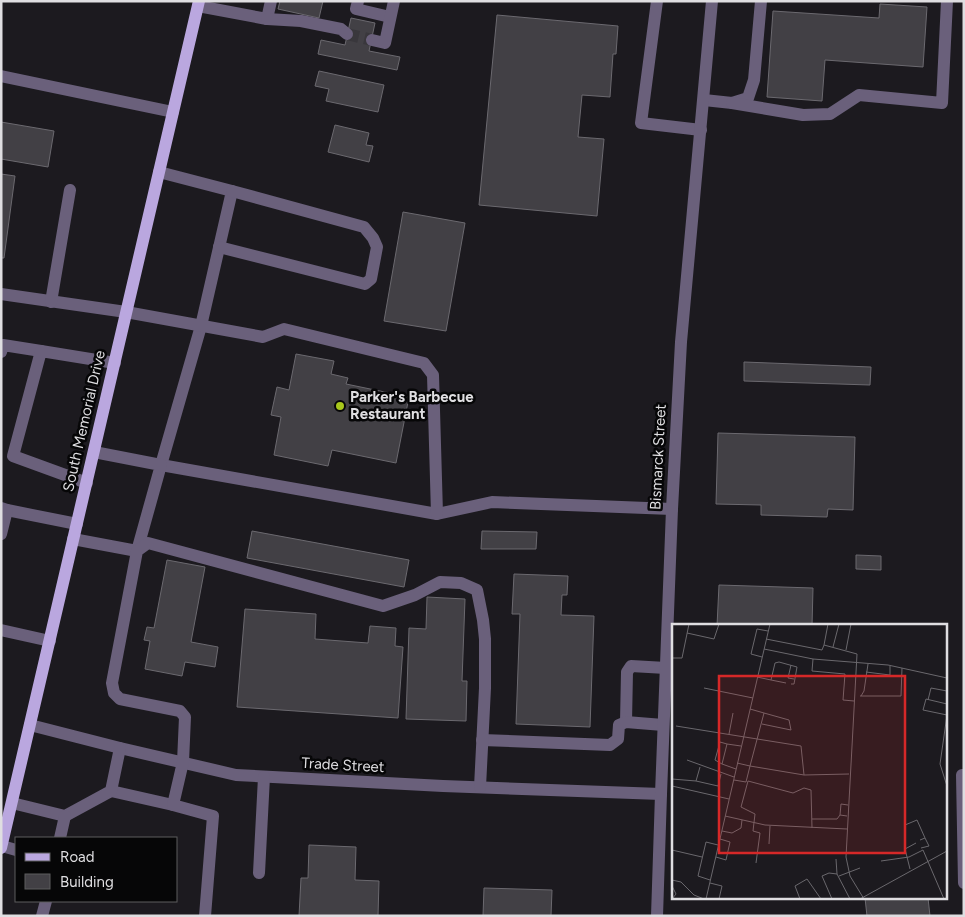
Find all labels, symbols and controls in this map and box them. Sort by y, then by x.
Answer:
street label: South Memorial Drive [59,349,109,493]
place label: Parker's Barbecue Restaurant [350,388,474,423]
marker: Parker's Barbecue Restaurant [334,400,346,412]
street label: Bismarck Street [646,403,670,511]
inset map [672,624,948,900]
street label: Trade Street [301,754,385,776]
legend [15,837,178,902]
text: Road [60,848,95,866]
text: Building [60,873,114,891]

